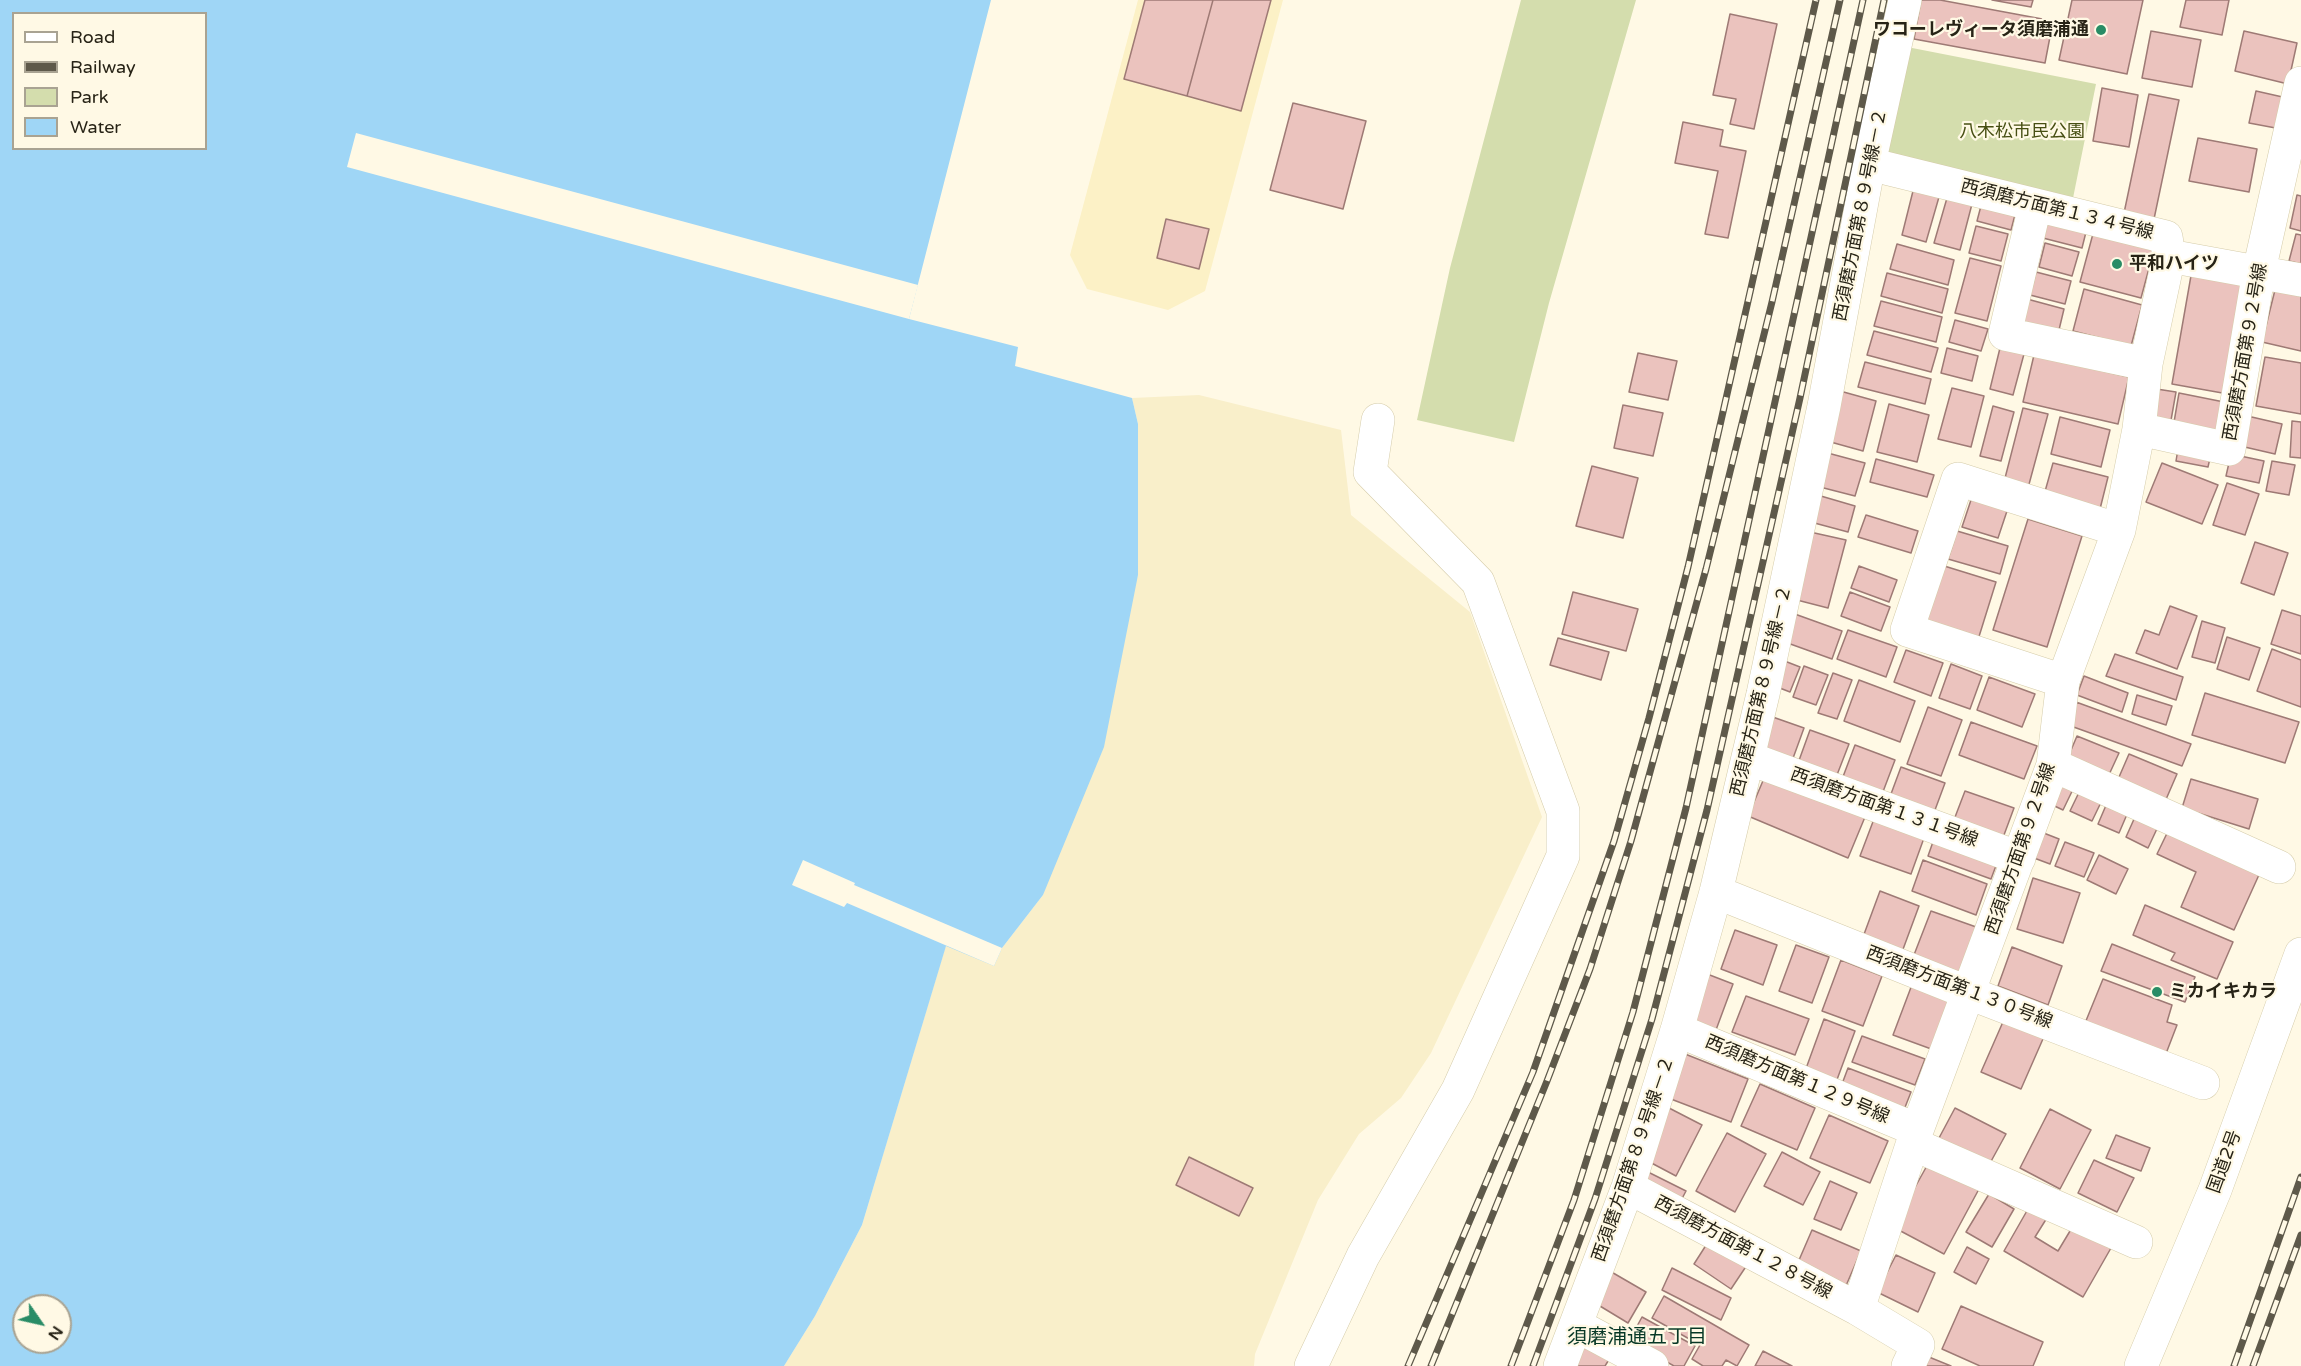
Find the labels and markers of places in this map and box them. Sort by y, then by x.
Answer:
place label: ワコーレヴィータ須磨浦通 [1873,19,2089,41]
marker: ワコーレヴィータ須磨浦通 [2094,23,2108,37]
place label: 平和ハイツ [2129,253,2219,275]
marker: 平和ハイツ [2110,257,2124,271]
place label: ミカイキカラ [2169,981,2277,1003]
marker: ミカイキカラ [2150,985,2164,999]

